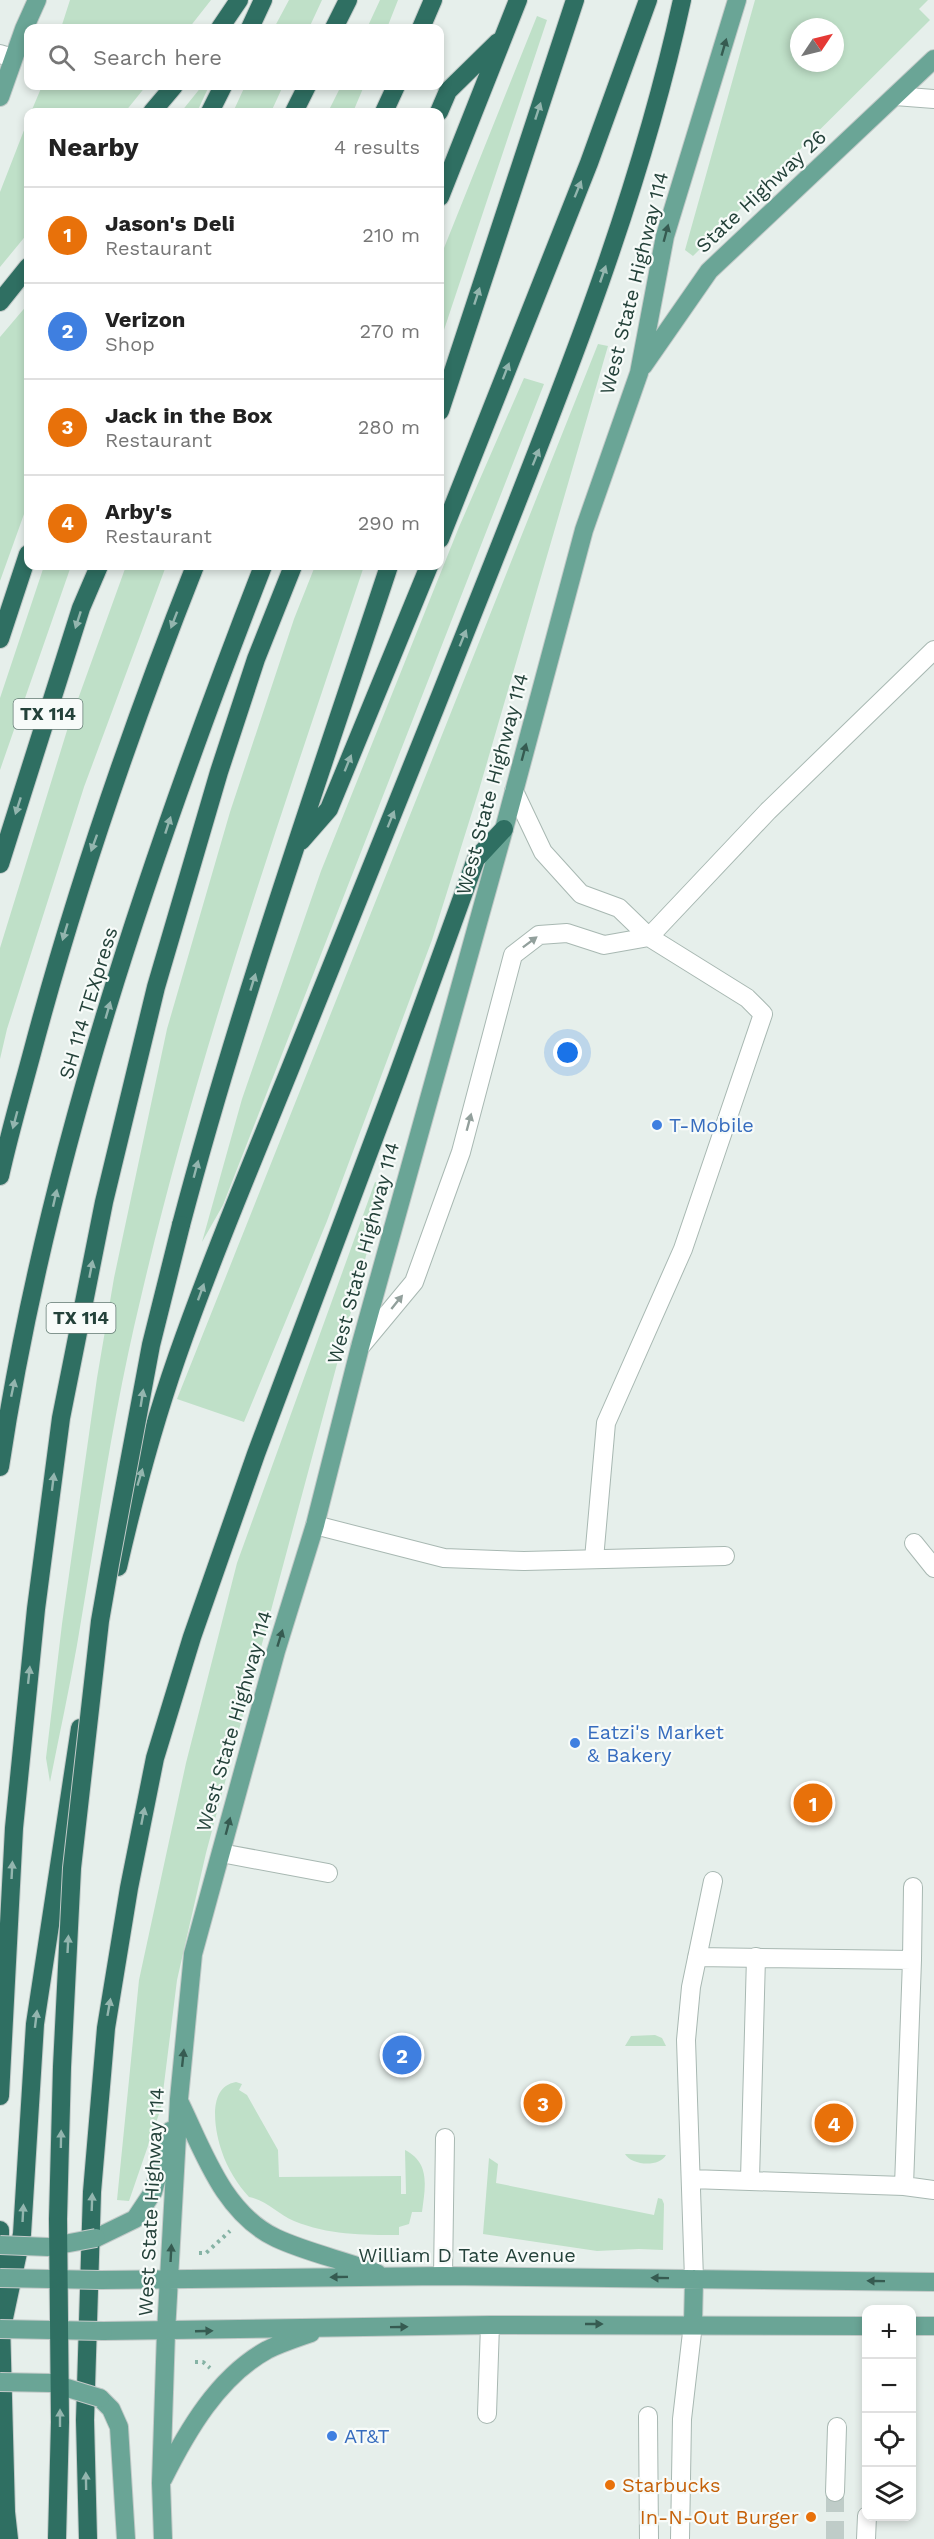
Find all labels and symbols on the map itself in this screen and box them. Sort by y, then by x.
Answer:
north arrow [790,18,844,72]
one-way arrow [719,37,729,56]
one-way arrow [534,102,544,120]
street label: State Highway 26 [691,124,831,258]
street label: West State Highway 114 [595,169,673,397]
one-way arrow [573,180,583,198]
one-way arrow [662,224,672,242]
one-way arrow [599,265,608,283]
one-way arrow [473,287,483,305]
one-way arrow [502,362,511,380]
one-way arrow [531,447,541,465]
one-way arrow [72,611,82,629]
one-way arrow [168,611,178,629]
one-way arrow [459,629,469,647]
street label: West State Highway 114 [451,670,533,898]
road number: TX 114 [14,699,82,729]
one-way arrow [520,743,530,761]
one-way arrow [343,753,353,771]
one-way arrow [13,797,23,815]
one-way arrow [387,810,396,828]
one-way arrow [164,815,173,833]
one-way arrow [89,834,99,852]
one-way arrow [60,923,69,941]
street label: SH 114 TEXpress [53,924,123,1082]
one-way arrow [523,936,538,948]
one-way arrow [249,973,258,991]
one-way arrow [104,1001,113,1019]
your location [553,1038,582,1067]
one-way arrow [9,1111,19,1129]
one-way arrow [464,1113,474,1131]
place label: T-Mobile [669,1113,754,1137]
marker: T-Mobile [650,1118,664,1132]
street label: West State Highway 114 [322,1139,404,1367]
one-way arrow [191,1160,201,1178]
one-way arrow [51,1188,60,1207]
one-way arrow [87,1260,96,1279]
one-way arrow [196,1283,206,1301]
one-way arrow [391,1294,404,1310]
road number: TX 114 [46,1303,116,1333]
one-way arrow [9,1378,18,1397]
one-way arrow [138,1388,147,1407]
one-way arrow [136,1468,145,1486]
one-way arrow [48,1472,57,1491]
street label: West State Highway 114 [191,1608,277,1834]
one-way arrow [276,1629,285,1647]
one-way arrow [24,1666,34,1685]
place label: Eatzi's Market & Bakery [587,1720,724,1767]
marker: Eatzi's Market & Bakery [568,1736,582,1750]
pin: 1 [794,1780,832,1826]
one-way arrow [139,1806,148,1825]
one-way arrow [224,1817,234,1835]
one-way arrow [8,1860,17,1879]
one-way arrow [64,1934,73,1953]
one-way arrow [105,1998,114,2017]
one-way arrow [31,2009,41,2028]
pin: 2 [382,2032,422,2078]
one-way arrow [178,2048,188,2067]
pin: 3 [524,2080,562,2126]
street label: West State Highway 114 [133,2087,169,2317]
pin: 4 [814,2100,854,2146]
one-way arrow [56,2129,65,2148]
one-way arrow [87,2192,97,2211]
one-way arrow [19,2204,28,2223]
one-way arrow [167,2243,176,2262]
street label: William D Tate Avenue [358,2243,576,2267]
one-way arrow [329,2272,348,2282]
one-way arrow [650,2274,669,2283]
one-way arrow [866,2276,885,2286]
one-way arrow [584,2320,603,2329]
one-way arrow [389,2322,408,2331]
one-way arrow [194,2326,213,2335]
one-way arrow [55,2408,65,2427]
place label: AT&T [344,2424,389,2448]
marker: AT&T [325,2429,339,2443]
one-way arrow [82,2471,91,2490]
place label: Starbucks [622,2473,720,2497]
marker: Starbucks [603,2478,617,2492]
place label: In-N-Out Burger [640,2505,799,2529]
marker: In-N-Out Burger [804,2510,818,2524]

